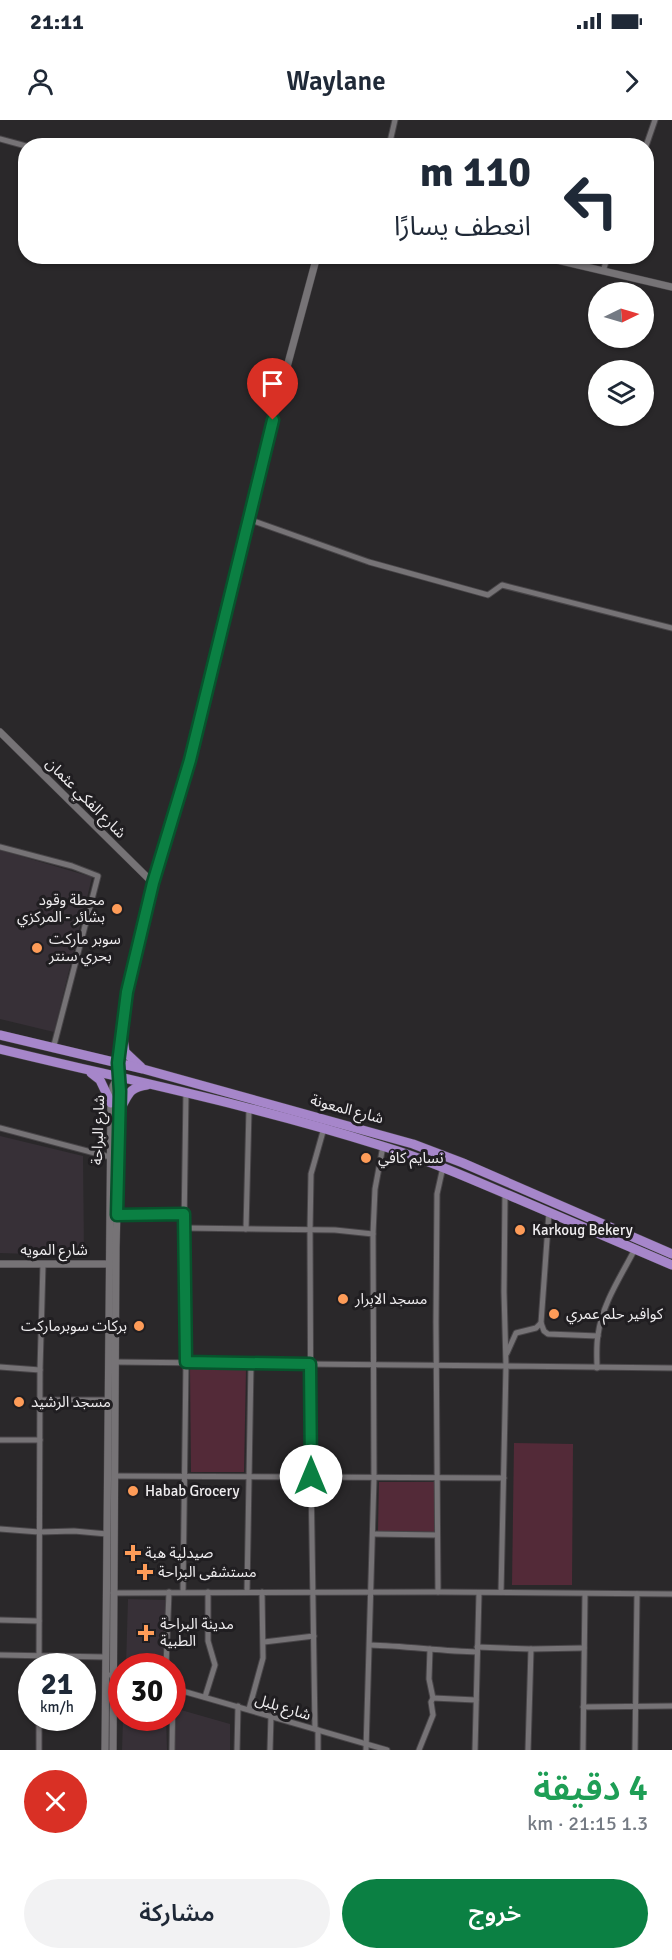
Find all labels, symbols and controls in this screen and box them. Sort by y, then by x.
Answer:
text: 21:11 [30,8,84,35]
icon: person [24,65,57,98]
text: Waylane [286,65,386,98]
icon: forward [615,65,648,98]
text: 110 m [420,147,531,198]
icon: left [552,162,630,240]
text: انعطف يسارًا [394,210,531,243]
north arrow [588,282,654,348]
map controls [588,282,654,426]
pin [247,358,298,420]
button: layers [588,360,654,426]
icon: arrive [256,367,289,400]
street label: شارع الفكي عثمان [40,754,130,844]
place label: محطة وقود بشائر - المركزي [17,891,105,928]
marker: محطة وقود بشائر - المركزي [110,902,124,916]
place label: سوبر ماركت بحري سنتر [48,930,121,967]
marker: سوبر ماركت بحري سنتر [30,941,44,955]
street label: شارع المعونة [308,1091,386,1130]
street label: شارع البراحة [88,1094,111,1166]
place label: نسايم كافي [378,1149,444,1169]
marker: نسايم كافي [359,1151,373,1165]
place label: Karkoug Bekery [532,1221,633,1239]
marker: Karkoug Bekery [513,1223,527,1237]
street label: شارع المويه [20,1241,88,1262]
place label: مسجد الابرار [354,1290,427,1308]
marker: مسجد الابرار [336,1292,350,1306]
place label: كوافير حلم عمري [566,1305,664,1325]
marker: كوافير حلم عمري [547,1307,561,1321]
place label: بركات سوبرماركت [21,1317,127,1335]
marker: بركات سوبرماركت [132,1319,146,1333]
place label: مسجد الرشيد [31,1393,111,1411]
marker: مسجد الرشيد [12,1395,26,1409]
position arrow [279,1444,343,1508]
place label: Habab Grocery [145,1482,240,1500]
marker: Habab Grocery [126,1484,140,1498]
place label: صيدلية هبة [145,1544,213,1562]
marker: صيدلية هبة [126,1546,140,1560]
marker: مستشفى البراحة [136,1563,154,1581]
place label: مستشفى البراحة [158,1563,257,1581]
place label: مدينة البراحة الطبية [160,1615,234,1650]
marker: مدينة البراحة الطبية [137,1624,155,1642]
speed limit sign: 30 [108,1653,186,1731]
text: 21 [41,1666,73,1703]
street label: شارع بلبل [252,1690,313,1727]
text: km/h [40,1698,74,1716]
text: 4 دقيقة [533,1766,648,1811]
button: close [24,1770,87,1833]
text: 1.3 km · 21:15 [527,1811,648,1836]
button: مشاركة [24,1879,330,1948]
button: خروج [342,1879,648,1948]

